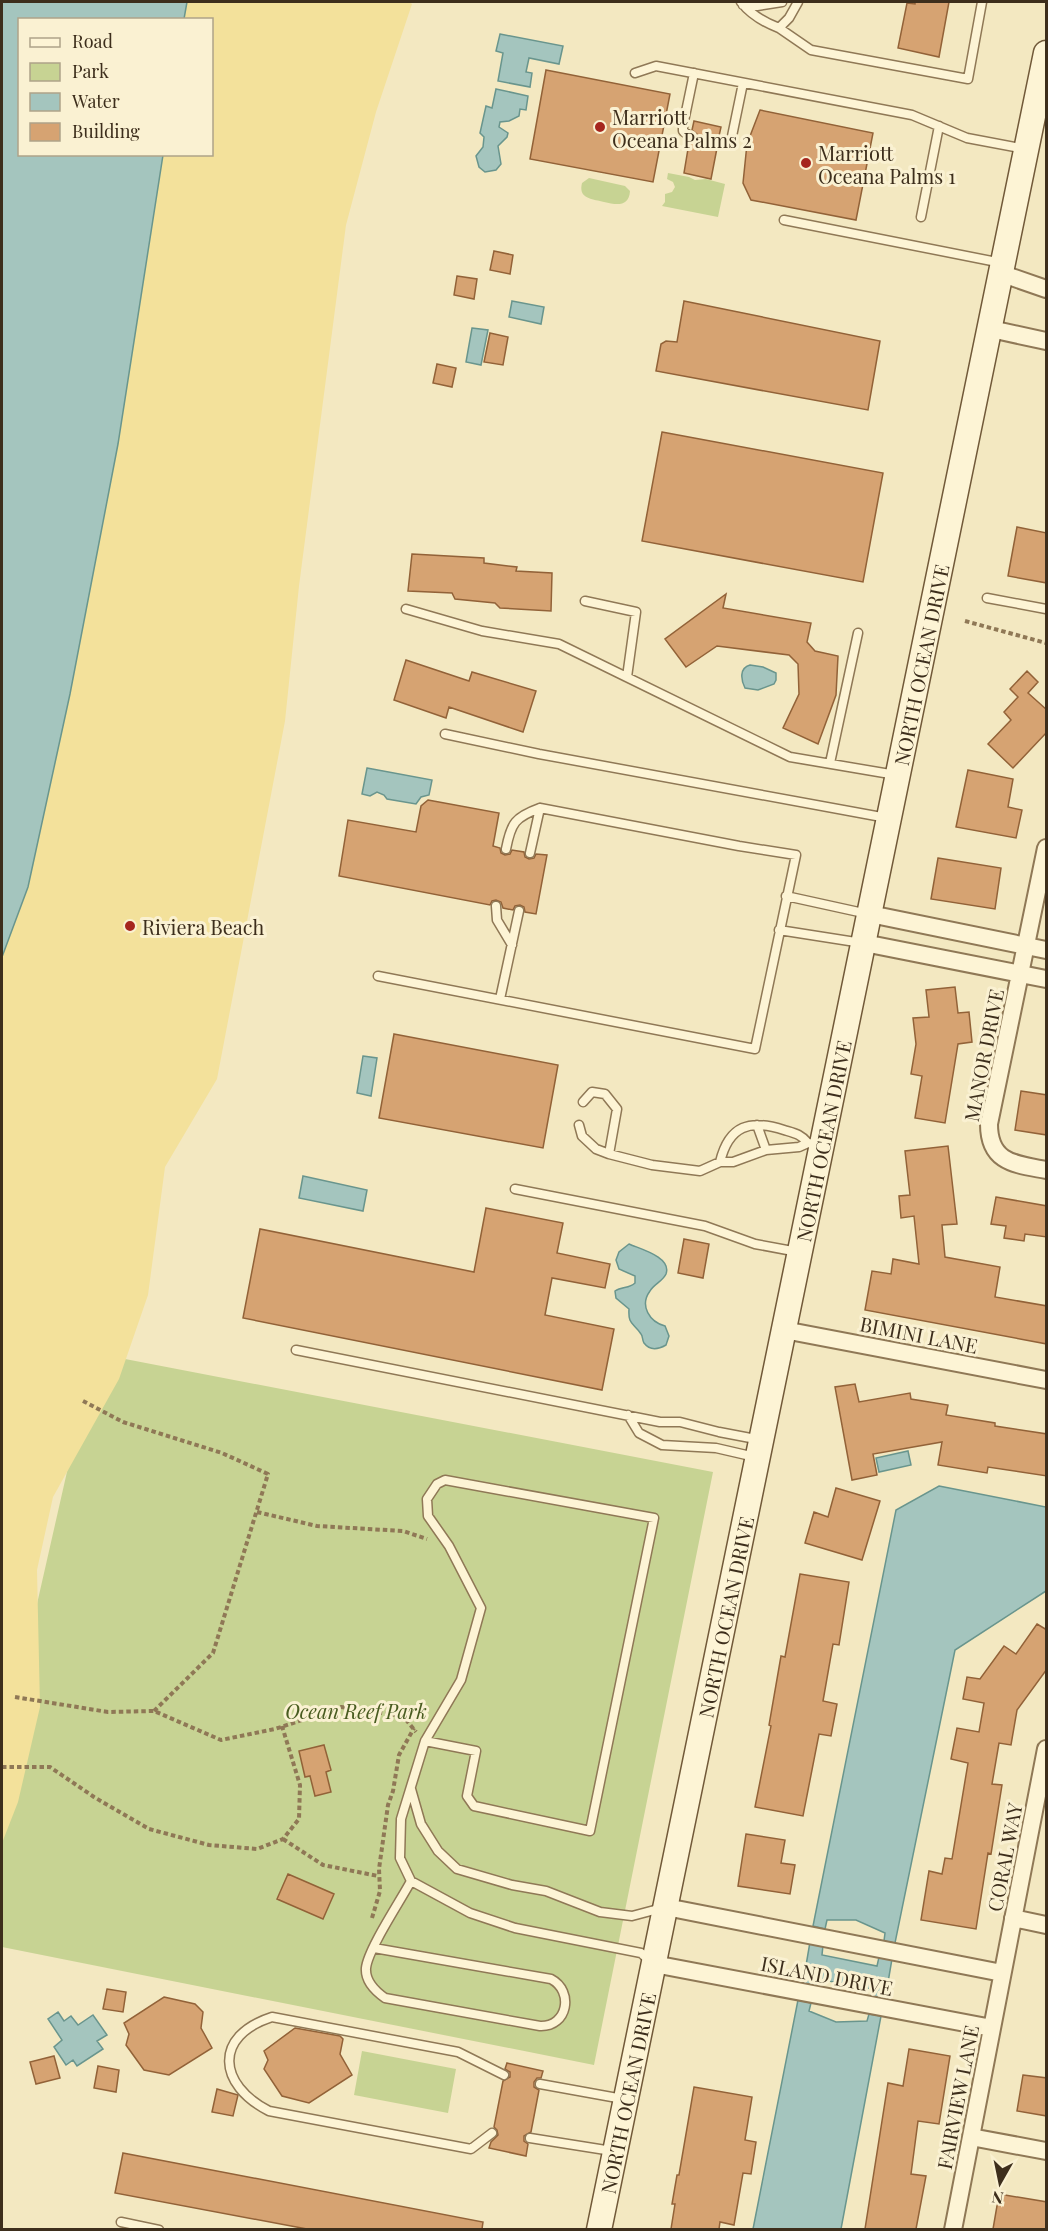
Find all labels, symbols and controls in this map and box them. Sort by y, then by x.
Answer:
legend [18,18,213,156]
text: Road [72,29,113,53]
text: Park [72,59,109,83]
text: Water [71,89,120,113]
place label: Marriott Oceana Palms 2 [612,103,752,153]
text: Building [72,119,140,143]
marker: Marriott Oceana Palms 2 [593,120,607,134]
place label: Marriott Oceana Palms 1 [818,139,956,189]
marker: Marriott Oceana Palms 1 [799,156,813,170]
street label: NORTH OCEAN DRIVE [887,562,954,768]
place label: Riviera Beach [142,913,264,940]
marker: Riviera Beach [123,919,137,933]
street label: MANOR DRIVE [957,986,1009,1124]
street label: NORTH OCEAN DRIVE [789,1038,856,1244]
street label: BIMINI LANE [858,1309,980,1359]
street label: NORTH OCEAN DRIVE [691,1514,759,1720]
park label: Ocean Reef Park [285,1697,427,1724]
street label: CORAL WAY [980,1800,1028,1914]
street label: ISLAND DRIVE [759,1949,895,2001]
street label: NORTH OCEAN DRIVE [593,1990,661,2196]
street label: FAIRVIEW LANE [930,2023,984,2171]
north arrow [970,2153,1030,2213]
text: N [990,2187,1005,2210]

